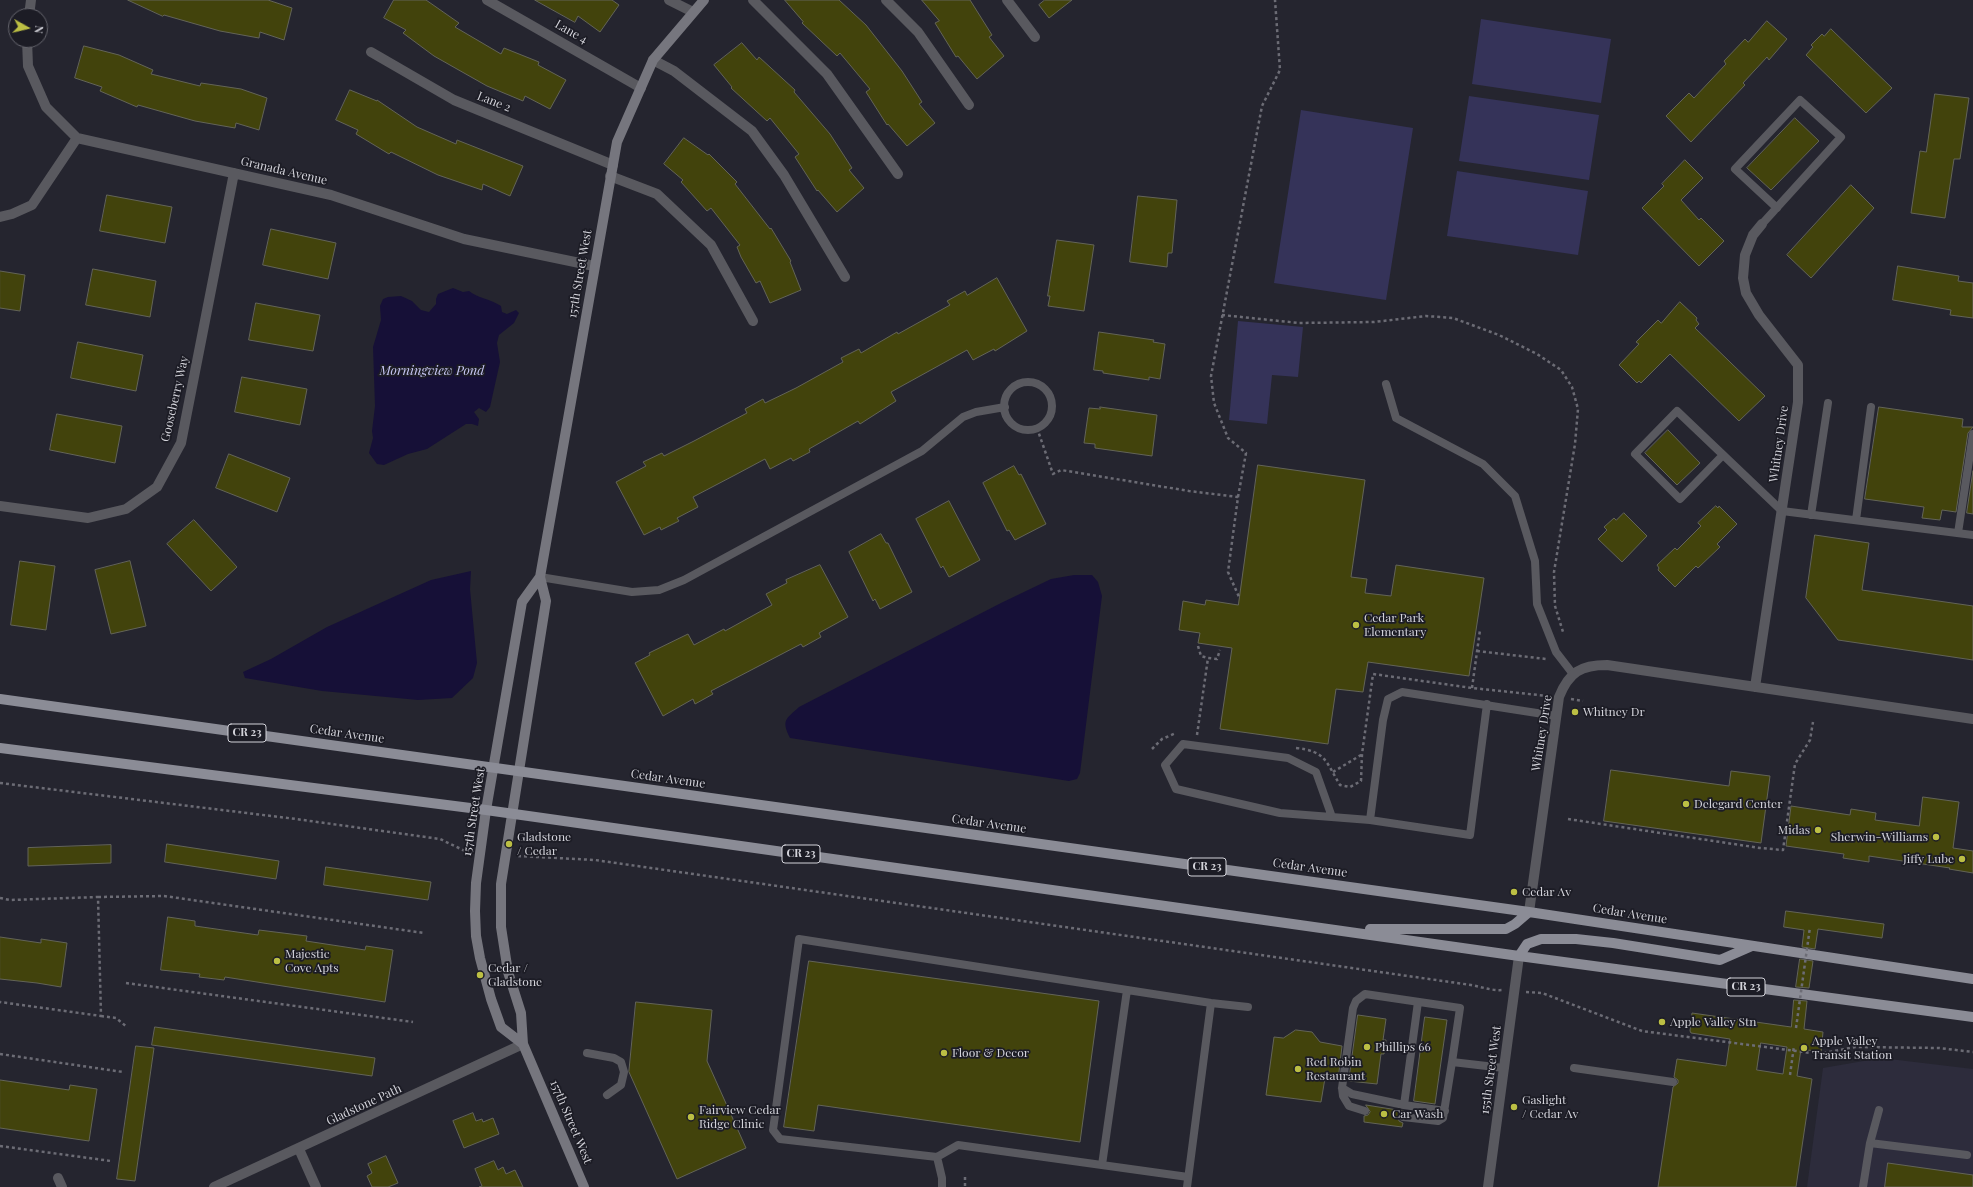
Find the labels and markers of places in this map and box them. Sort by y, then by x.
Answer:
place label: Cedar Park Elementary [1364,611,1426,639]
marker: Cedar Park Elementary [1351,620,1361,630]
place label: Whitney Dr [1583,705,1645,719]
marker: Whitney Dr [1570,707,1580,717]
place label: Delegard Center [1694,797,1783,811]
marker: Delegard Center [1681,799,1691,809]
place label: Midas [1778,823,1810,837]
marker: Midas [1813,825,1823,835]
place label: Gladstone / Cedar [517,830,571,858]
place label: Sherwin-Williams [1831,830,1928,844]
marker: Sherwin-Williams [1931,832,1941,842]
marker: Gladstone / Cedar [504,839,514,849]
place label: Jiffy Lube [1903,852,1954,866]
marker: Jiffy Lube [1957,854,1967,864]
place label: Cedar Av [1522,885,1571,899]
marker: Cedar Av [1509,887,1519,897]
place label: Majestic Cove Apts [285,947,339,975]
marker: Majestic Cove Apts [272,956,282,966]
place label: Cedar / Gladstone [488,961,542,989]
marker: Cedar / Gladstone [475,970,485,980]
place label: Apple Valley Stn [1670,1015,1756,1029]
marker: Apple Valley Stn [1657,1017,1667,1027]
place label: Apple Valley Transit Station [1812,1034,1892,1062]
place label: Phillips 66 [1375,1040,1431,1054]
marker: Phillips 66 [1362,1042,1372,1052]
marker: Apple Valley Transit Station [1799,1043,1809,1053]
place label: Floor & Decor [952,1046,1029,1060]
marker: Floor & Decor [939,1048,949,1058]
place label: Red Robin Restaurant [1306,1055,1365,1083]
marker: Red Robin Restaurant [1293,1064,1303,1074]
place label: Gaslight / Cedar Av [1522,1093,1578,1121]
marker: Gaslight / Cedar Av [1509,1102,1519,1112]
place label: Fairview Cedar Ridge Clinic [699,1103,781,1131]
place label: Car Wash [1392,1107,1443,1121]
marker: Car Wash [1379,1109,1389,1119]
marker: Fairview Cedar Ridge Clinic [686,1112,696,1122]

